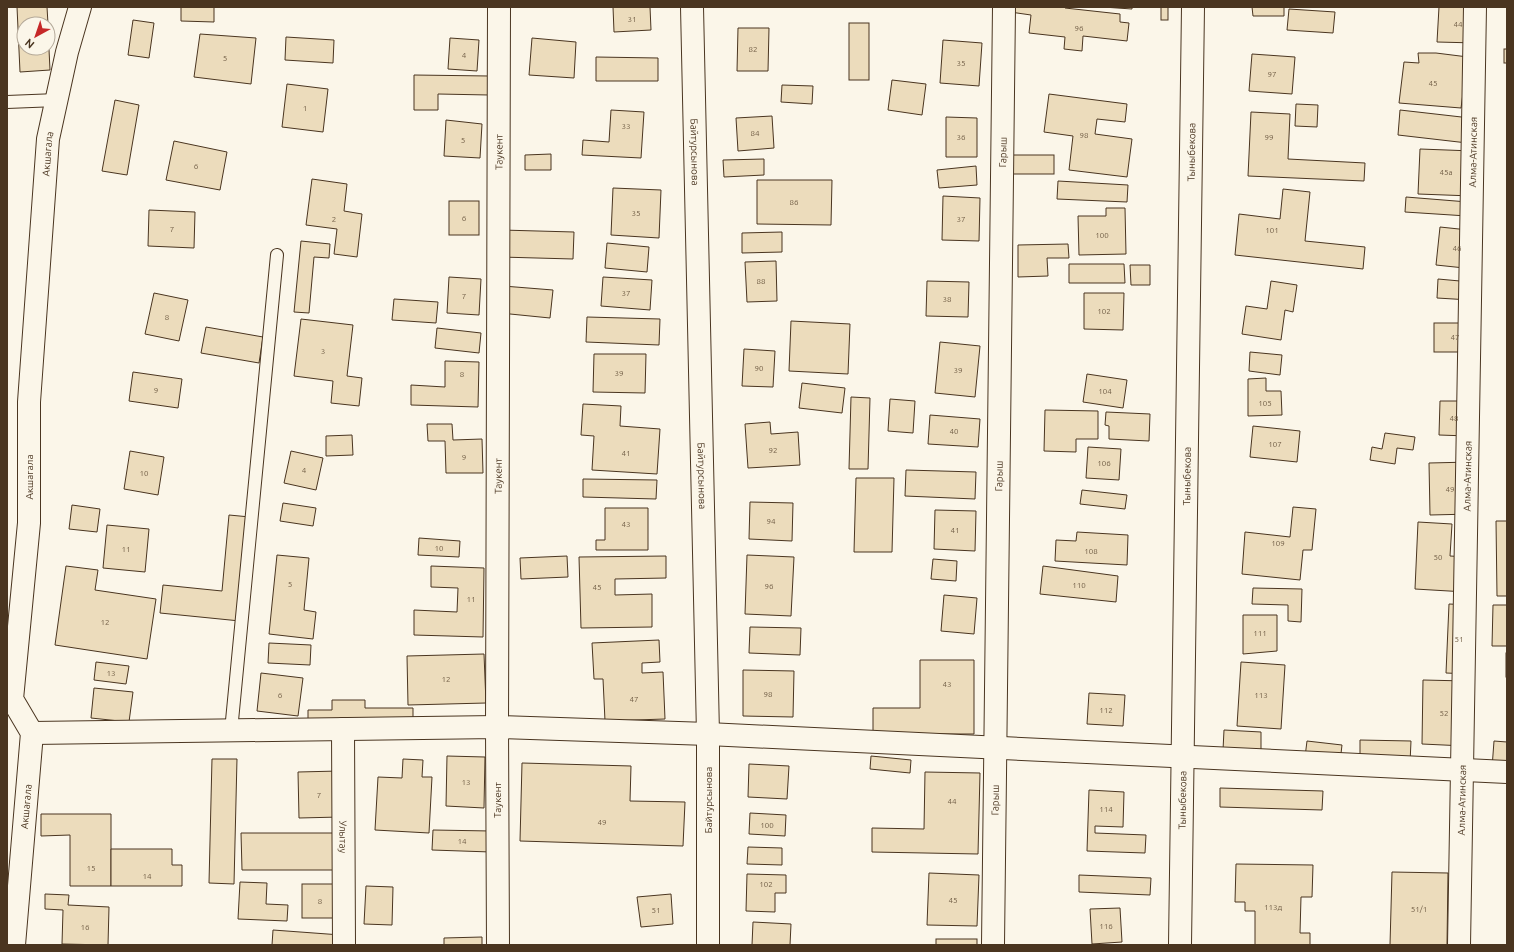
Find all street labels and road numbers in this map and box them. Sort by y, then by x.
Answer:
street label: Алма-Атинская [1467,117,1479,188]
street label: Байтурсынова [688,118,701,186]
street label: Тыныбекова [1186,123,1197,181]
street label: Акшагала [40,130,56,177]
street label: Таукент [494,133,505,170]
street label: Гарыш [997,137,1008,167]
street label: Алма-Атинская [1461,441,1474,512]
street label: Байтурсынова [696,442,708,510]
street label: Тыныбекова [1181,447,1193,505]
street label: Акшагала [24,454,35,500]
street label: Таукент [493,457,504,494]
street label: Гарыш [993,461,1005,491]
street label: Алма-Атинская [1456,765,1468,835]
street label: Байтурсынова [703,767,714,834]
street label: Тыныбекова [1177,771,1188,829]
street label: Таукент [492,781,503,818]
street label: Акшагала [19,784,34,829]
street label: Гарыш [990,785,1001,815]
street label: Улытау [337,821,349,854]

